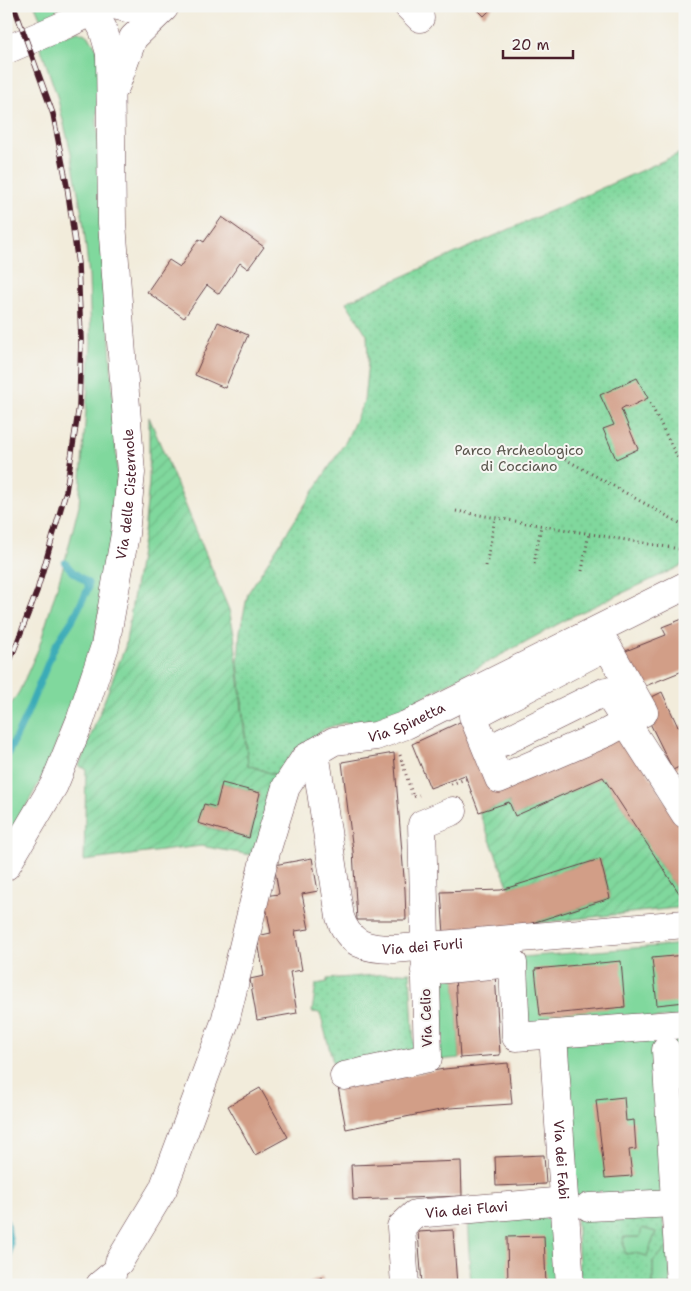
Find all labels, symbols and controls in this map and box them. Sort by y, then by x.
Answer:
scale bar [503,28,574,60]
text: 20 m [511,35,550,55]
street label: Via delle Cisternole [112,428,140,561]
park label: Parco Archeologico di Cocciano [454,441,584,475]
street label: Via Spinetta [367,698,448,746]
street label: Via dei Furli [381,934,464,958]
street label: Via Celio [416,988,436,1048]
street label: Via dei Fabi [550,1119,573,1200]
street label: Via dei Flavi [424,1197,509,1222]

